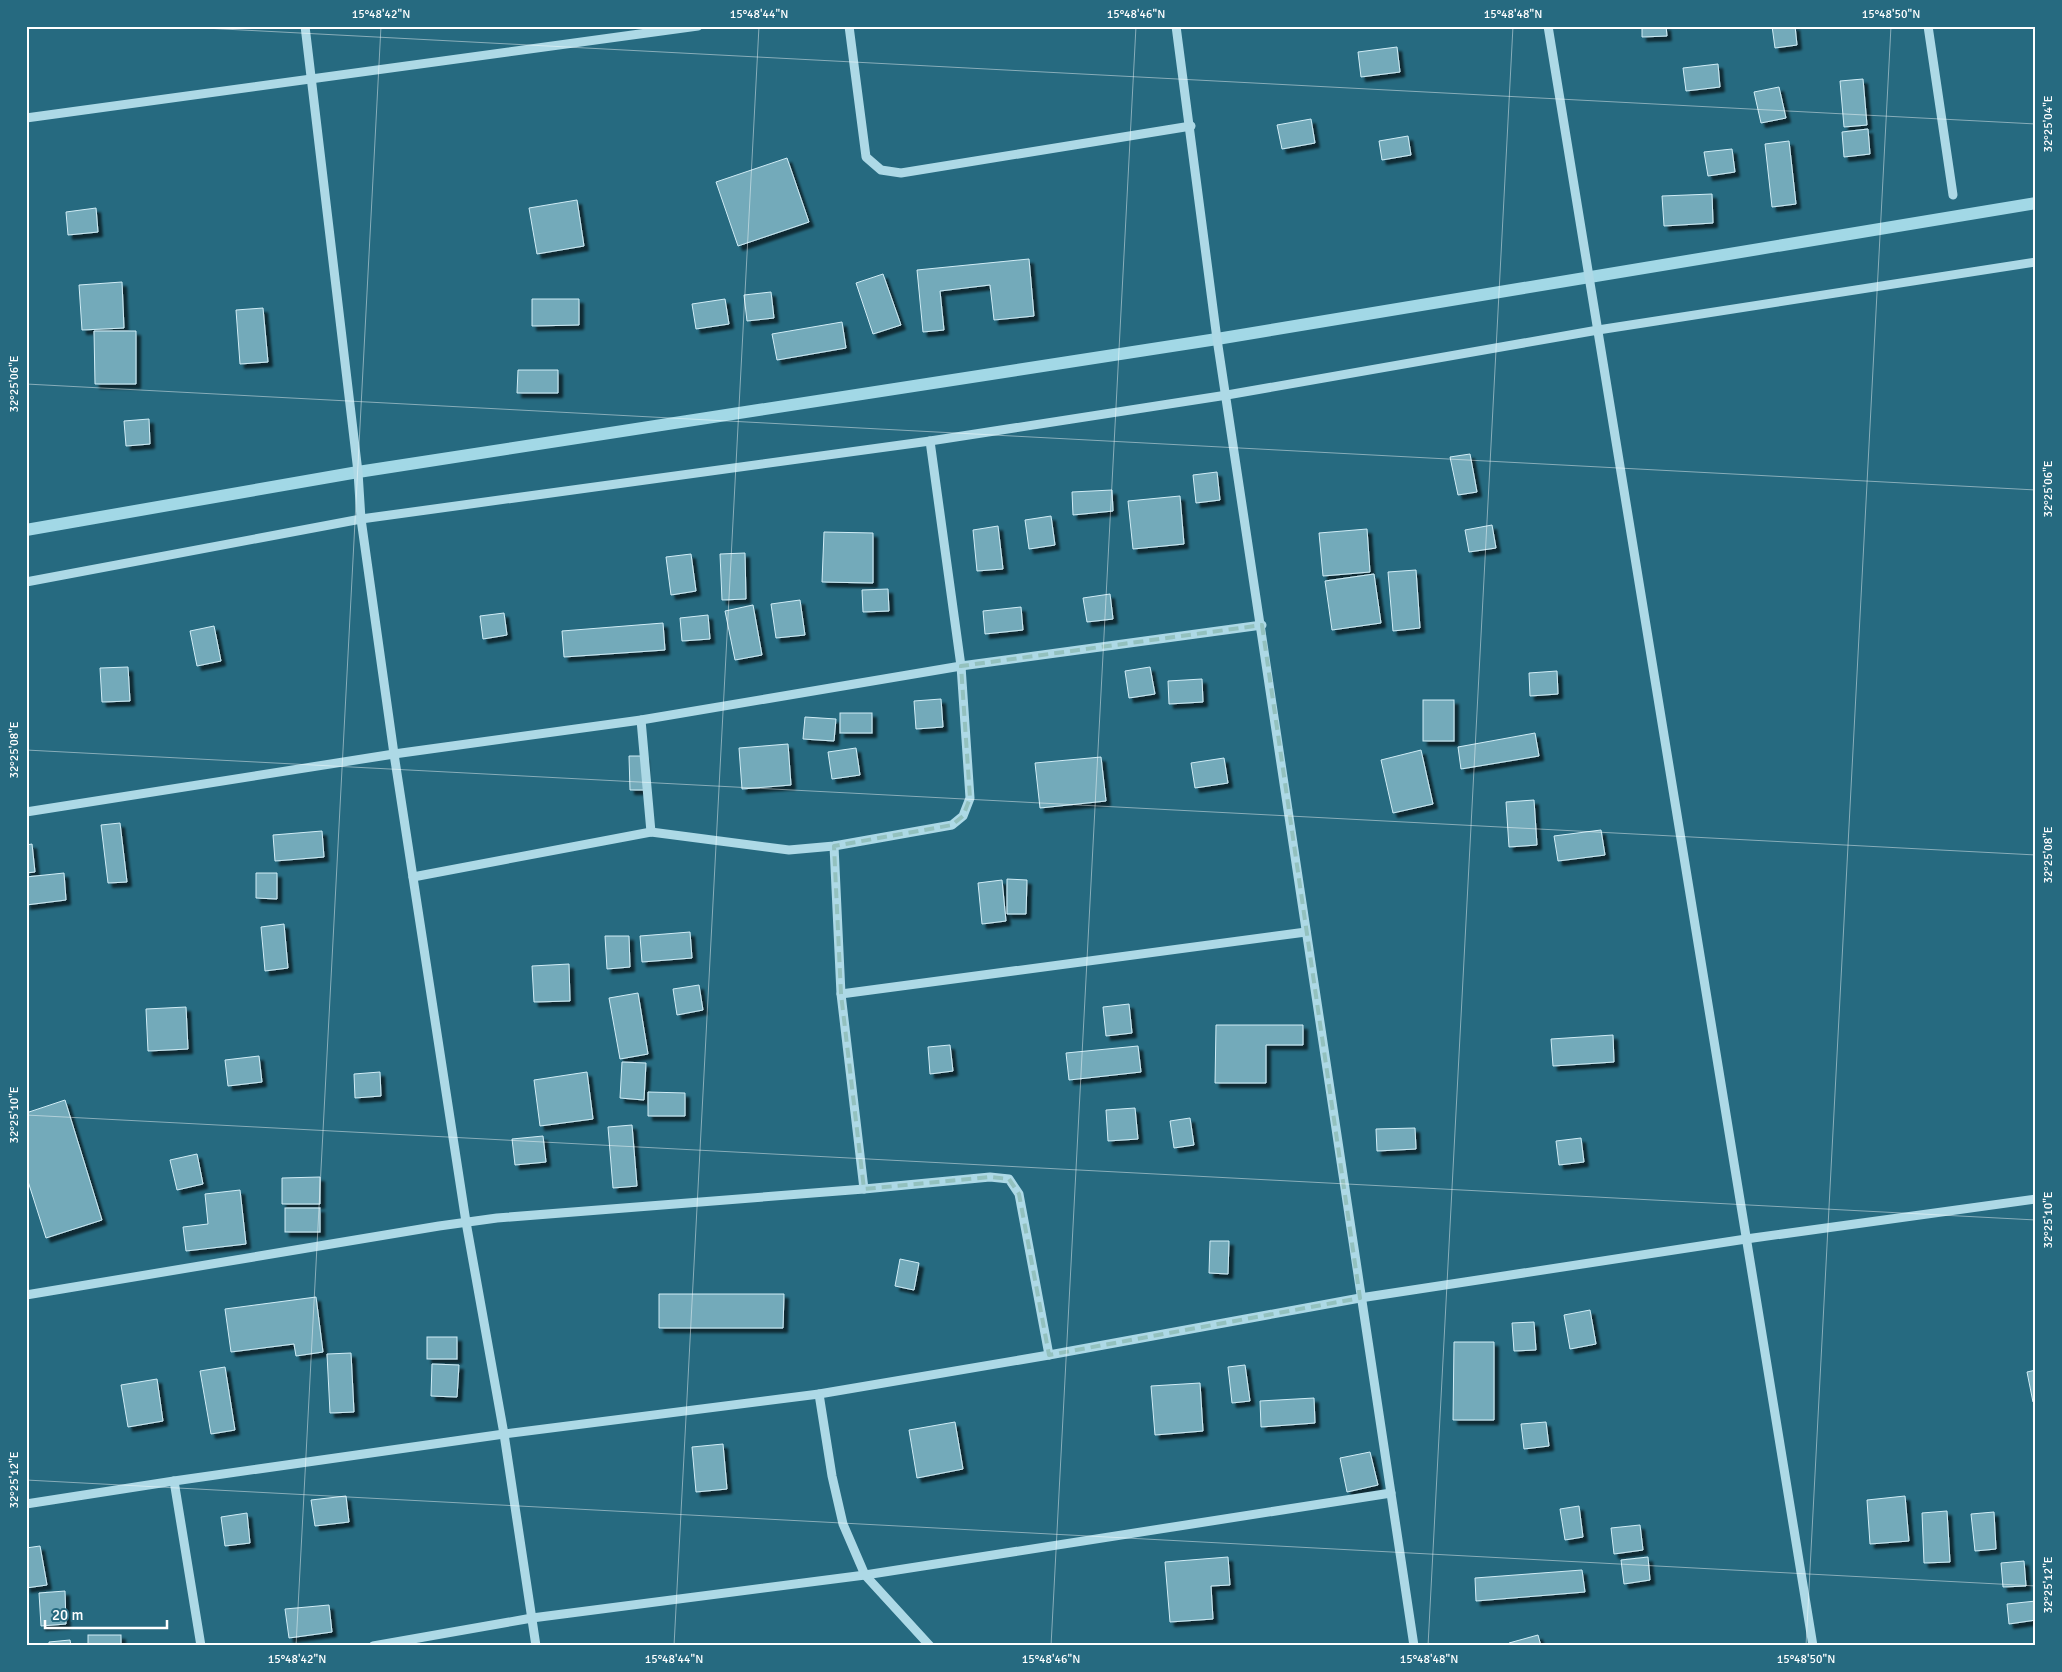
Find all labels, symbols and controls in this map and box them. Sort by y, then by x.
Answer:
text: 15°48'42"N [352,7,410,22]
text: 15°48'44"N [730,7,788,22]
text: 15°48'46"N [1107,7,1165,22]
text: 15°48'48"N [1484,7,1542,22]
text: 15°48'50"N [1862,7,1920,22]
text: 32°25'04"E [2041,95,2056,153]
text: 32°25'06"E [7,355,22,413]
text: 32°25'06"E [2041,460,2056,518]
text: 32°25'08"E [7,721,22,779]
text: 32°25'08"E [2041,826,2056,884]
text: 32°25'10"E [7,1086,22,1144]
text: 32°25'10"E [2041,1191,2056,1249]
text: 32°25'12"E [7,1451,22,1509]
text: 32°25'12"E [2041,1556,2056,1614]
scale bar [45,1597,168,1629]
text: 20 m [52,1606,83,1624]
text: 15°48'42"N [268,1652,326,1667]
text: 15°48'44"N [645,1652,703,1667]
text: 15°48'46"N [1022,1652,1080,1667]
text: 15°48'48"N [1400,1652,1458,1667]
text: 15°48'50"N [1777,1652,1835,1667]

